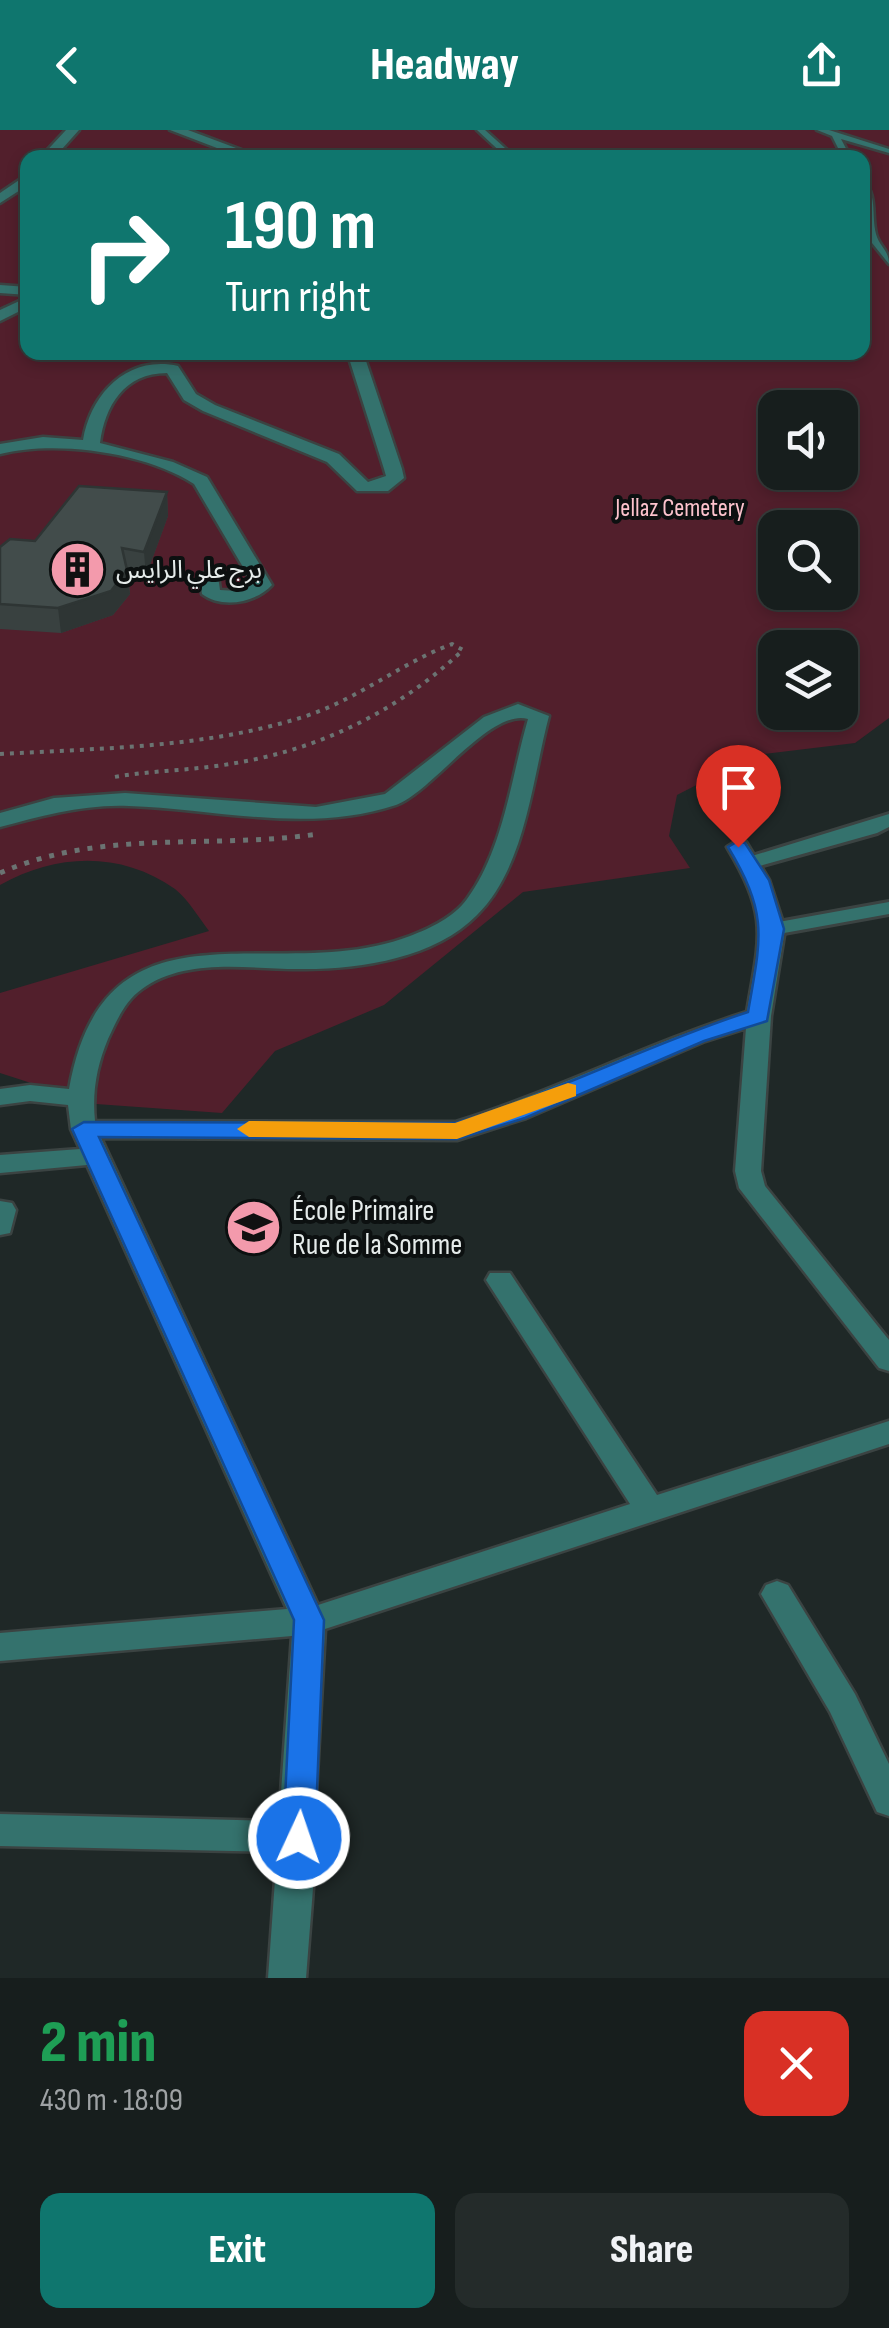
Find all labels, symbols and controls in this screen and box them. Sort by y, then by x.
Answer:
icon: back [40,38,95,93]
text: Headway [370,38,519,93]
icon: share [794,38,849,93]
text: 190 m [225,185,376,269]
icon: right [60,190,190,320]
text: Turn right [225,270,371,325]
map controls [758,390,858,730]
button: sound [758,390,858,490]
park label: Jellaz Cemetery [614,493,745,524]
button: search [758,510,858,610]
building icon: برج علي الرايس [47,539,107,599]
place label: برج علي الرايس [116,555,262,589]
button: layers [758,630,858,730]
pin [696,745,781,848]
icon: arrive [711,760,766,815]
place label: École Primaire Rue de la Somme [292,1193,462,1263]
school or university icon: École Primaire Rue de la Somme [223,1197,283,1257]
position arrow [247,1786,351,1890]
text: 2 min [40,2007,156,2079]
button: close [744,2011,849,2116]
text: 430 m · 18:09 [40,2081,183,2120]
button: Exit [40,2193,435,2308]
button: Share [455,2193,849,2308]

